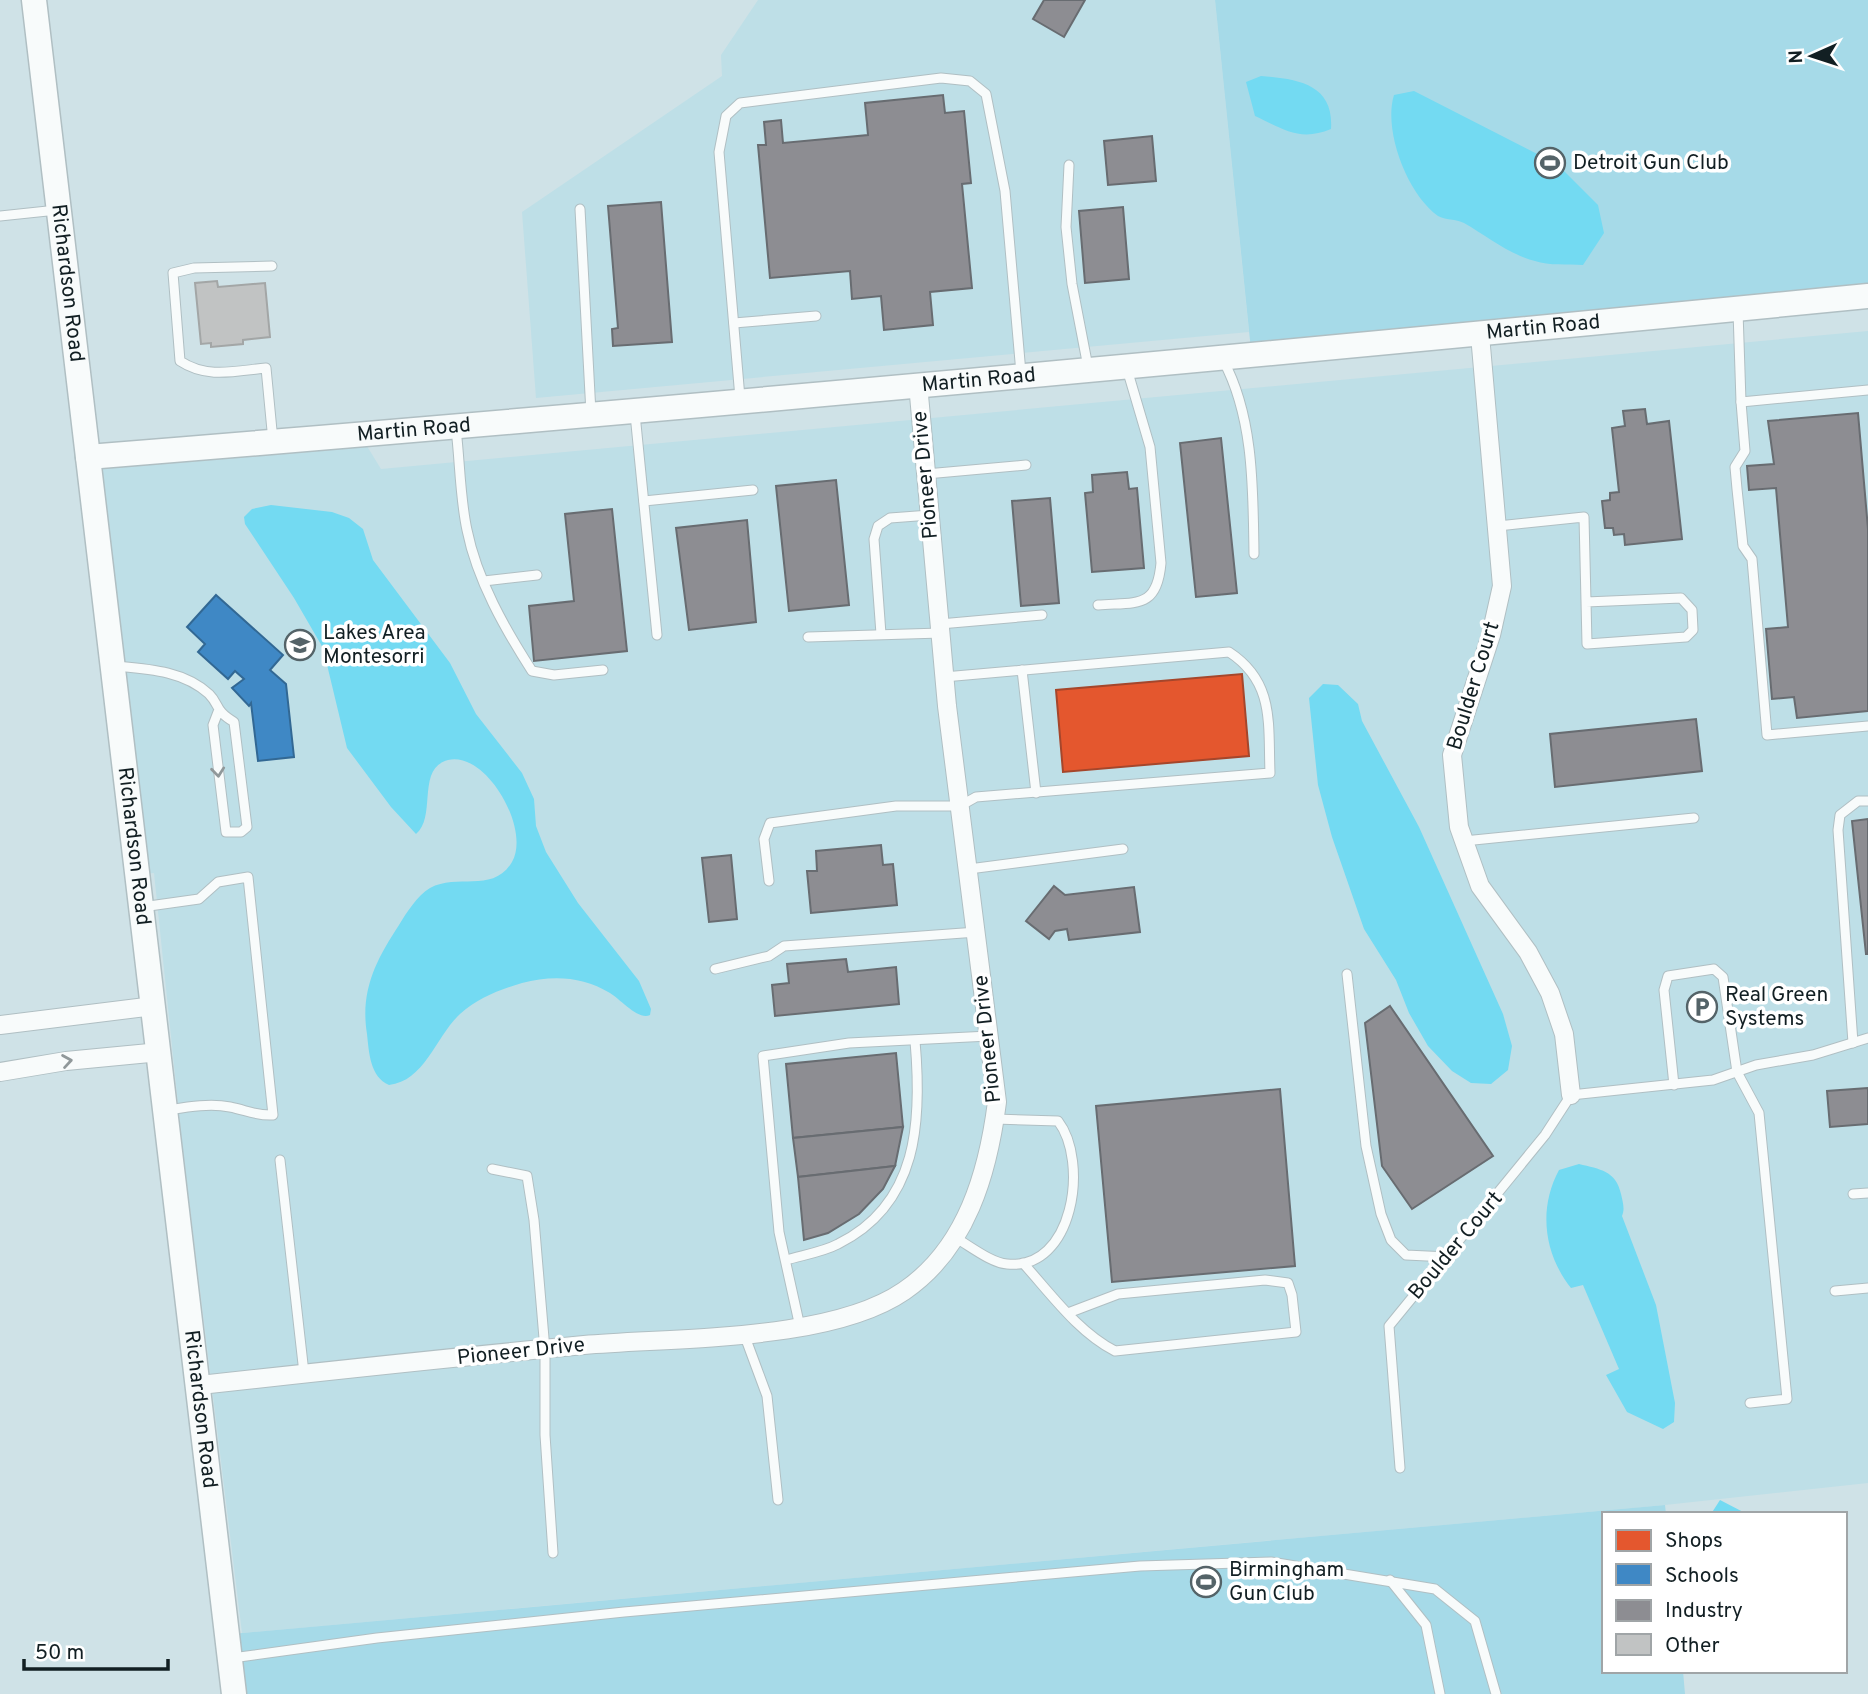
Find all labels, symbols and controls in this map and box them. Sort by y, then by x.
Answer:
north arrow [1777,21,1847,91]
text: N [1785,49,1809,64]
sports icon: Detroit Gun Club [1533,146,1567,180]
place label: Detroit Gun Club [1573,150,1729,177]
street label: Richardson Road [45,202,90,364]
street label: Martin Road [1485,309,1601,346]
street label: Martin Road [921,362,1037,399]
street label: Pioneer Drive [907,410,945,540]
street label: Martin Road [356,412,472,448]
street label: Boulder Court [1442,618,1506,754]
place label: Lakes Area Montesorri [323,620,425,671]
school or university icon: Lakes Area Montesorri [283,628,317,662]
street label: Richardson Road [111,765,157,927]
one-way arrow [210,767,225,778]
street label: Pioneer Drive [968,974,1008,1104]
place label: Real Green Systems [1725,982,1828,1033]
parking icon: Real Green Systems [1685,990,1719,1024]
one-way arrow [61,1054,73,1069]
street label: Boulder Court [1403,1186,1509,1306]
street label: Richardson Road [178,1329,223,1490]
street label: Pioneer Drive [456,1332,586,1372]
legend [1602,1512,1847,1673]
text: Shops [1665,1528,1723,1555]
place label: Birmingham Gun Club [1229,1557,1344,1608]
text: Schools [1665,1563,1739,1590]
sports icon: Birmingham Gun Club [1189,1565,1223,1599]
text: Industry [1665,1598,1743,1625]
scale bar [24,1628,168,1672]
text: Other [1665,1633,1720,1660]
text: 50 m [35,1640,84,1667]

